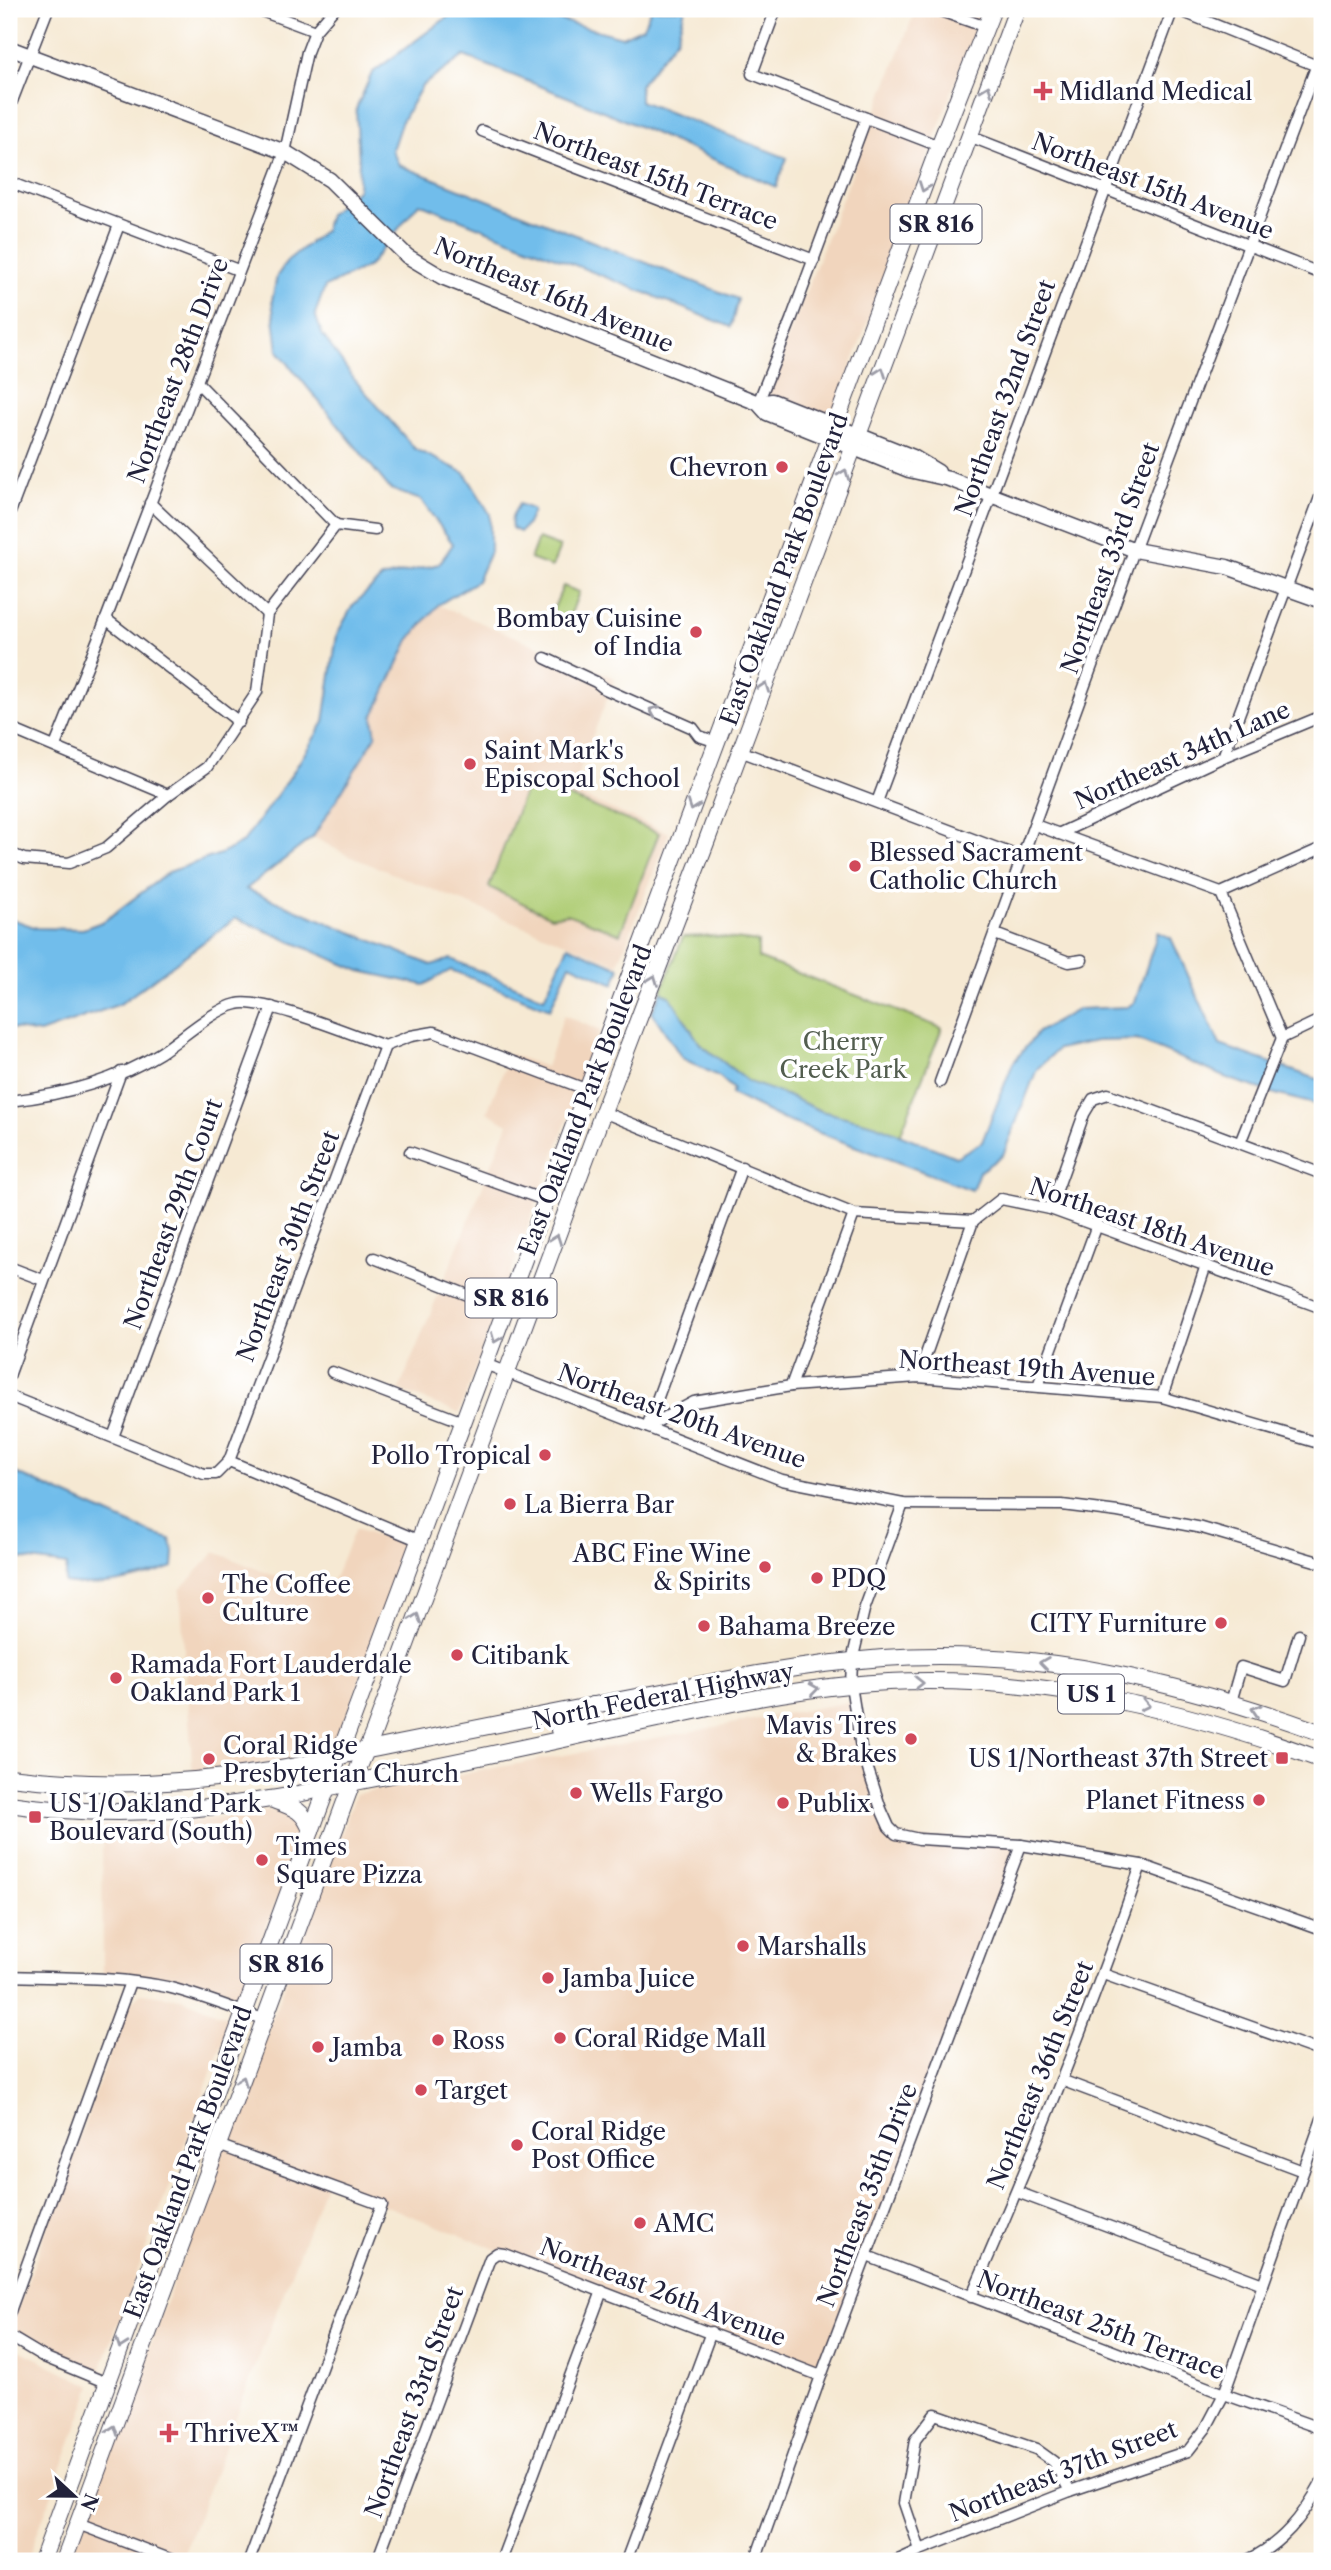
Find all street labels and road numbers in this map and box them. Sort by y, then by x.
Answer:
street label: Northeast 15th Terrace [530,116,782,236]
street label: Northeast 15th Avenue [1028,127,1278,245]
road number: SR 816 [890,204,982,244]
street label: Northeast 16th Avenue [430,231,678,359]
street label: Northeast 28th Drive [122,253,234,487]
street label: Northeast 32nd Street [949,275,1062,520]
street label: East Oakland Park Boulevard [714,408,854,729]
street label: Northeast 33rd Street [1055,438,1166,678]
street label: Northeast 34th Lane [1070,694,1294,816]
street label: East Oakland Park Boulevard [512,940,658,1259]
street label: Northeast 29th Court [118,1094,228,1333]
street label: Northeast 30th Street [231,1126,346,1366]
street label: Northeast 18th Avenue [1026,1171,1278,1283]
road number: SR 816 [466,1278,556,1317]
street label: Northeast 19th Avenue [898,1345,1156,1391]
street label: Northeast 20th Avenue [554,1358,810,1474]
street label: North Federal Highway [530,1656,797,1736]
road number: US 1 [1058,1674,1124,1714]
road number: SR 816 [240,1944,332,1983]
street label: Northeast 36th Street [981,1956,1099,2194]
street label: East Oakland Park Boulevard [118,2001,258,2322]
street label: Northeast 35th Drive [811,2079,923,2311]
street label: Northeast 26th Avenue [536,2232,790,2352]
street label: Northeast 25th Terrace [973,2264,1229,2386]
street label: Northeast 33rd Street [359,2282,470,2522]
street label: Northeast 37th Street [945,2414,1182,2528]

